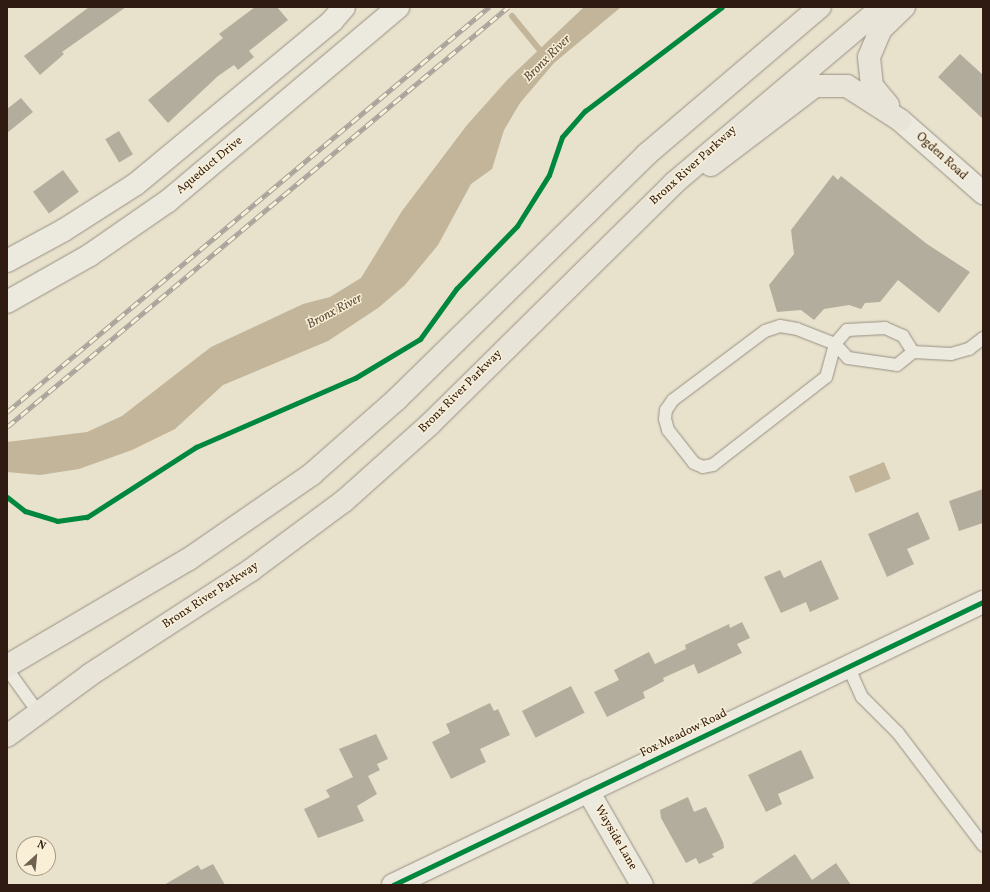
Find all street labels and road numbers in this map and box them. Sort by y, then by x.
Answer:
street label: Bronx River Parkway [648,123,740,209]
street label: Ogden Road [912,130,970,184]
street label: Aqueduct Drive [174,134,246,198]
street label: Bronx River Parkway [416,347,506,437]
street label: Bronx River Parkway [160,560,262,632]
street label: Fox Meadow Road [638,707,730,761]
street label: Wayside Lane [591,803,639,873]

